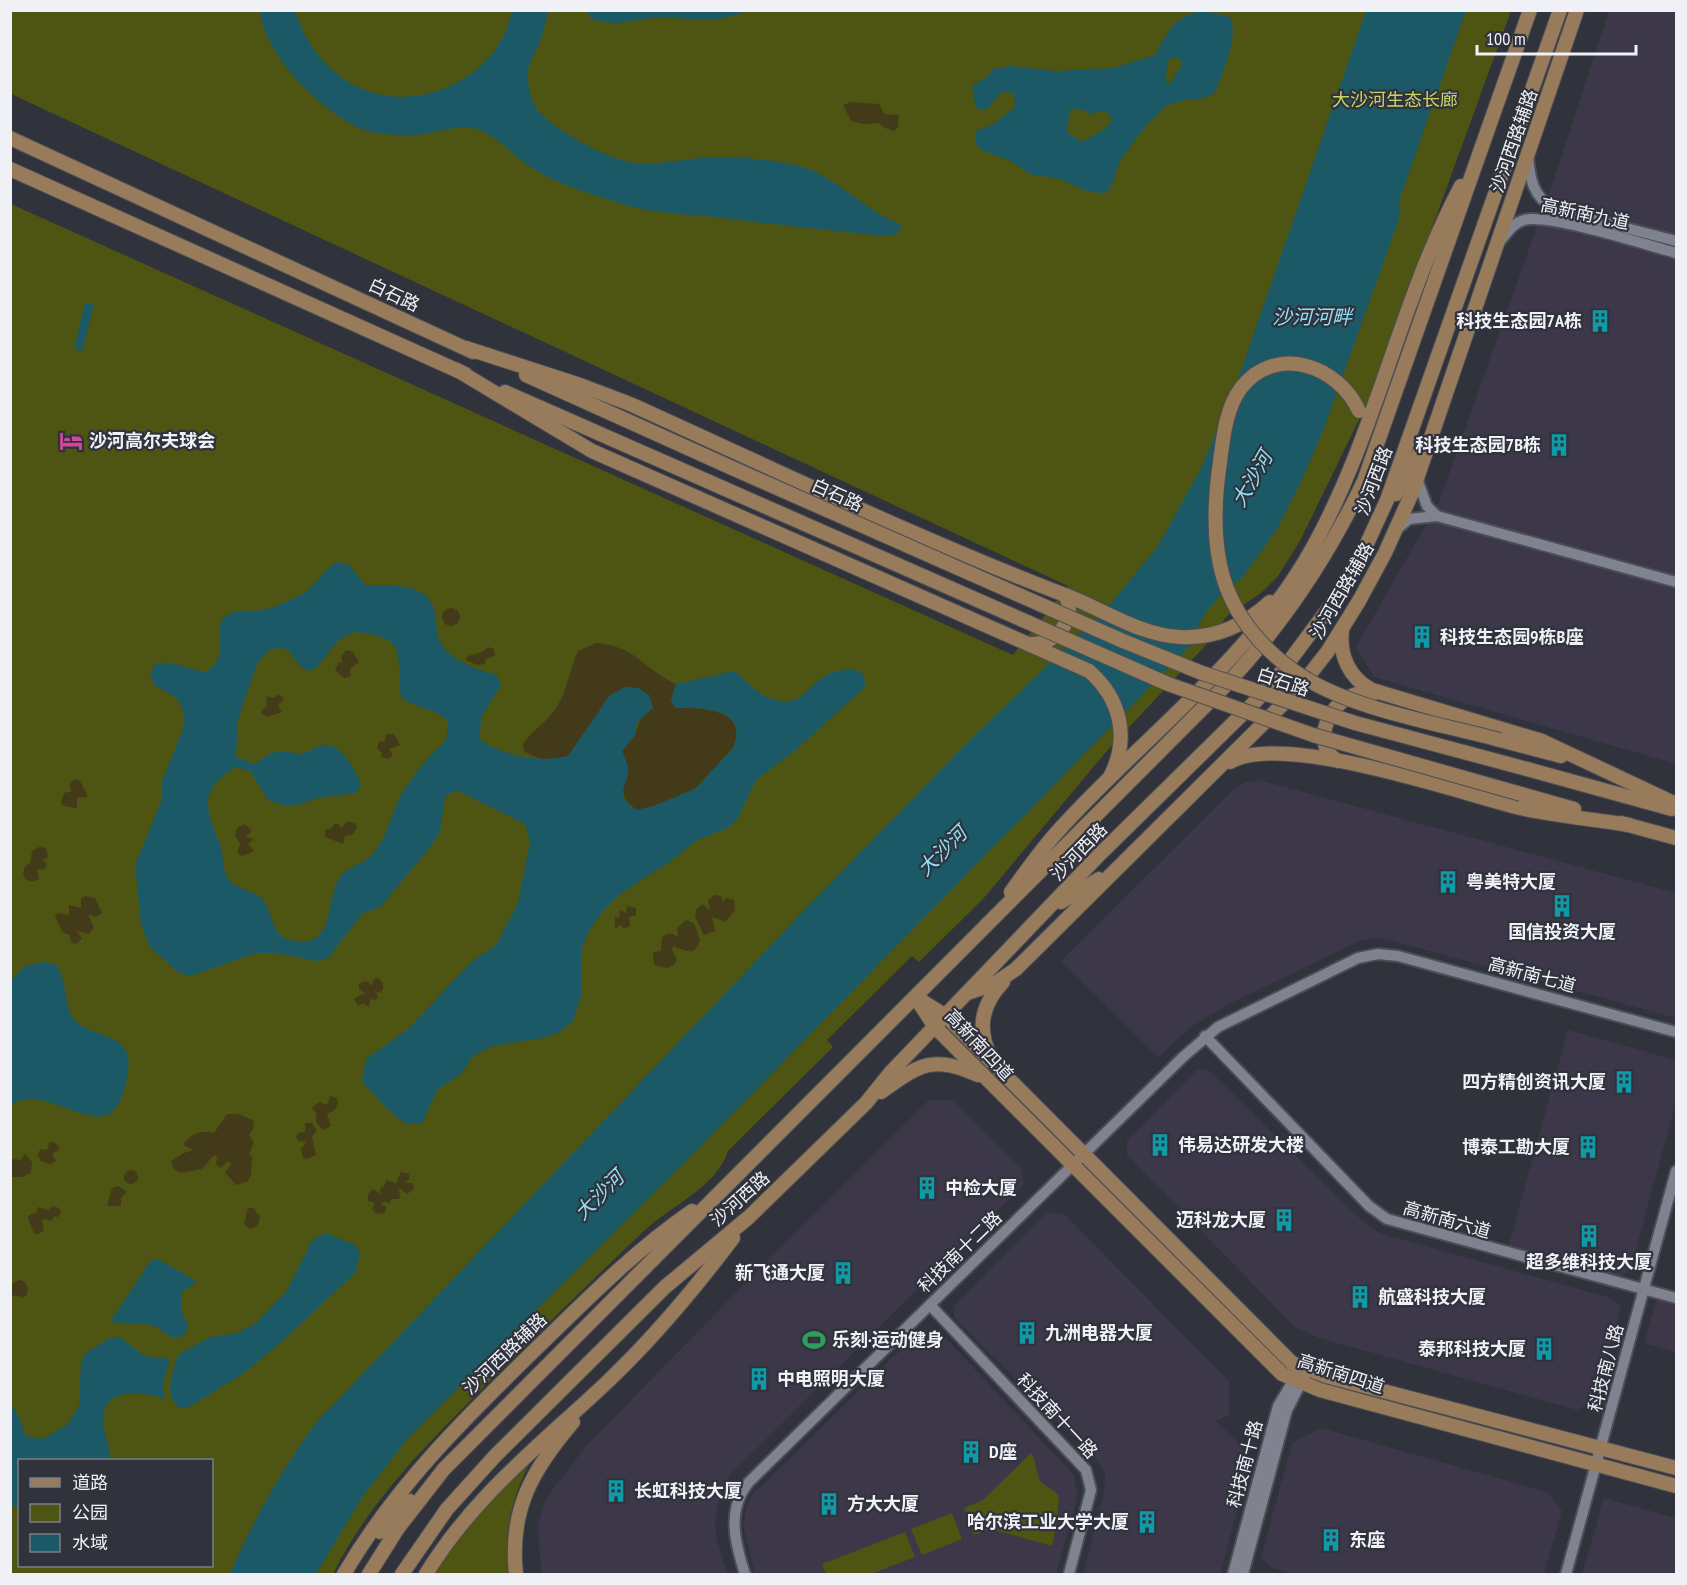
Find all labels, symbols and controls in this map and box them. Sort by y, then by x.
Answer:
scale bar [1477,18,1636,56]
text: 100 m [1486,27,1526,50]
street label: 沙河西路辅路 [1485,86,1542,196]
park label: 大沙河生态长廊 [1332,88,1458,111]
street label: 高新南九道 [1539,193,1632,234]
street label: 白石路 [365,273,424,316]
water label: 沙河河畔 [1272,304,1355,330]
building icon: 科技生态园7A栋 [1587,308,1613,334]
place label: 科技生态园7A栋 [1456,309,1582,332]
hotel icon: 沙河高尔夫球会 [58,428,84,454]
place label: 沙河高尔夫球会 [89,429,215,452]
building icon: 科技生态园7B栋 [1546,432,1572,458]
place label: 科技生态园7B栋 [1416,433,1541,456]
water label: 大沙河 [1226,443,1280,511]
street label: 沙河西路 [1350,443,1397,519]
street label: 白石路 [808,473,867,516]
street label: 沙河西路辅路 [1305,538,1379,643]
building icon: 科技生态园9栋B座 [1409,624,1435,650]
place label: 科技生态园9栋B座 [1440,625,1583,648]
street label: 白石路 [1254,662,1312,701]
water label: 大沙河 [912,818,975,881]
street label: 沙河西路 [1045,818,1112,886]
building icon: 粤美特大厦 [1435,869,1461,895]
place label: 粤美特大厦 [1466,870,1556,893]
building icon: 国信投资大厦 [1549,893,1575,919]
place label: 国信投资大厦 [1508,920,1616,943]
street label: 高新南七道 [1486,952,1579,997]
street label: 高新南四道 [940,1004,1018,1085]
building icon: 四方精创资讯大厦 [1611,1069,1637,1095]
place label: 四方精创资讯大厦 [1462,1070,1606,1093]
building icon: 伟易达研发大楼 [1147,1132,1173,1158]
place label: 伟易达研发大楼 [1178,1133,1304,1156]
building icon: 博泰工勘大厦 [1575,1134,1601,1160]
place label: 博泰工勘大厦 [1462,1135,1570,1158]
water label: 大沙河 [569,1162,632,1225]
street label: 沙河西路 [705,1166,774,1231]
building icon: 中检大厦 [914,1175,940,1201]
place label: 中检大厦 [945,1176,1017,1199]
street label: 高新南六道 [1401,1196,1494,1243]
street label: 科技南十二路 [913,1206,1006,1297]
building icon: 迈科龙大厦 [1271,1207,1297,1233]
place label: 迈科龙大厦 [1176,1208,1266,1231]
building icon: 超多维科技大厦 [1576,1223,1602,1249]
place label: 超多维科技大厦 [1526,1250,1652,1273]
building icon: 新飞通大厦 [830,1260,856,1286]
place label: 新飞通大厦 [735,1261,825,1284]
building icon: 航盛科技大厦 [1347,1284,1373,1310]
place label: 航盛科技大厦 [1378,1285,1486,1308]
street label: 沙河西路辅路 [458,1308,551,1399]
building icon: 九洲电器大厦 [1014,1320,1040,1346]
place label: 九洲电器大厦 [1045,1321,1153,1344]
street label: 科技南八路 [1583,1321,1628,1414]
sports icon: 乐刻·运动健身 [801,1327,827,1353]
place label: 乐刻·运动健身 [832,1328,944,1351]
building icon: 泰邦科技大厦 [1531,1336,1557,1362]
place label: 泰邦科技大厦 [1418,1337,1526,1360]
street label: 高新南四道 [1295,1349,1388,1398]
building icon: 中电照明大厦 [746,1366,772,1392]
place label: 中电照明大厦 [777,1367,885,1390]
street label: 科技南十一路 [1012,1368,1103,1463]
street label: 科技南十路 [1222,1417,1267,1510]
building icon: D座 [958,1439,984,1465]
place label: D座 [989,1440,1017,1463]
legend [18,1459,213,1567]
text: 道路 [72,1471,108,1494]
building icon: 长虹科技大厦 [603,1478,629,1504]
place label: 长虹科技大厦 [634,1479,742,1502]
building icon: 方大大厦 [816,1491,842,1517]
place label: 方大大厦 [847,1492,919,1515]
text: 公园 [72,1501,108,1524]
building icon: 哈尔滨工业大学大厦 [1134,1509,1160,1535]
place label: 哈尔滨工业大学大厦 [967,1510,1129,1533]
building icon: 东座 [1318,1527,1344,1553]
place label: 东座 [1349,1528,1385,1551]
text: 水域 [72,1531,108,1554]

